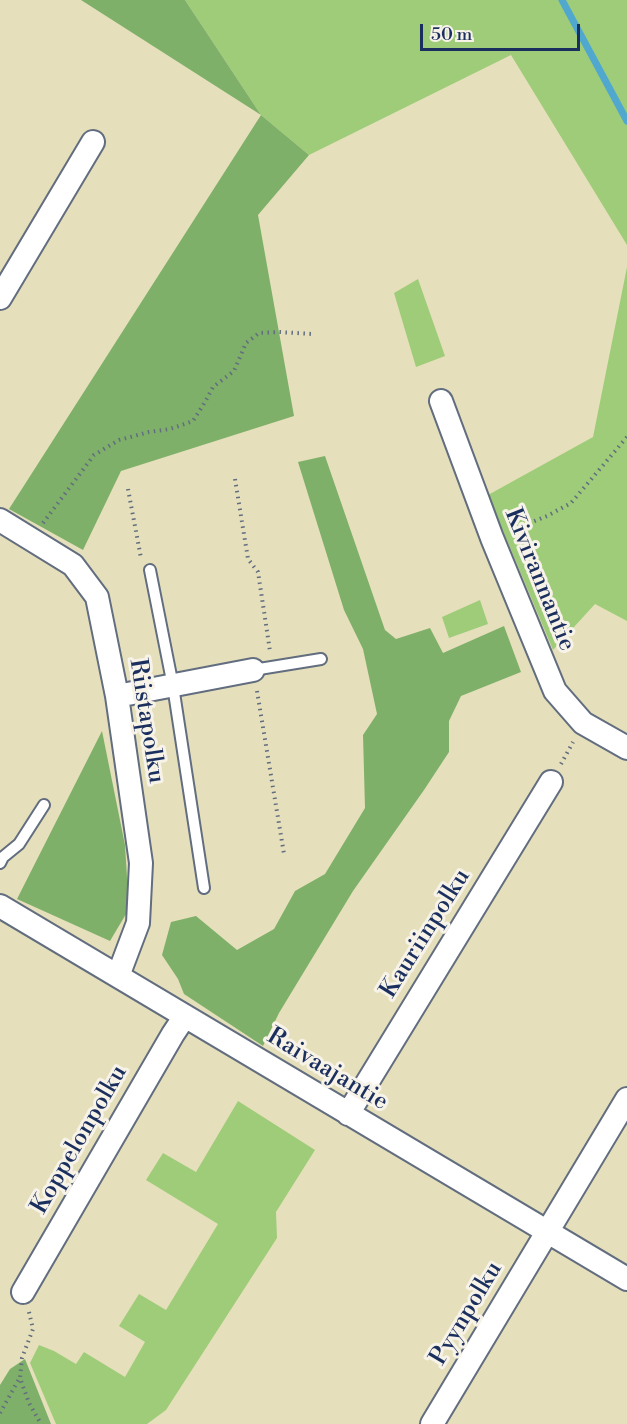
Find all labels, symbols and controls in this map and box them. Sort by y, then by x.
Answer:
scale bar [423,12,584,50]
text: 50 m [431,23,472,46]
street label: Kivirannantie [497,504,581,656]
street label: Riistapolku [122,657,170,785]
street label: Kauriinpolku [375,864,477,1004]
street label: Raivaajantie [261,1023,393,1117]
street label: Koppelonpolku [26,1061,134,1219]
street label: Pyynpolku [425,1257,509,1371]

